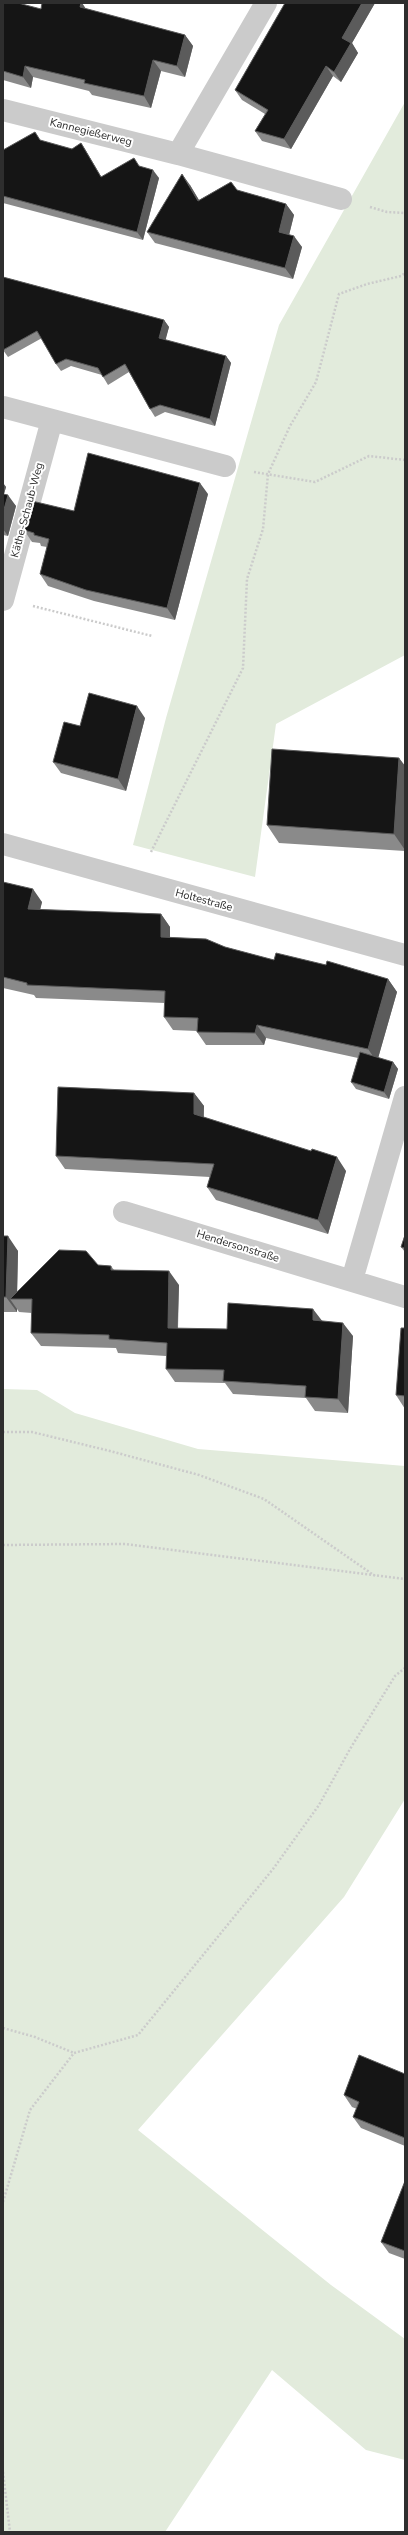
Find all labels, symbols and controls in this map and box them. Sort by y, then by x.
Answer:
street label: Kannegießerweg [48,115,134,149]
street label: Käthe-Schaub-Weg [7,461,47,559]
street label: Holtestraße [174,885,234,915]
street label: Hendersonstraße [195,1226,281,1266]

